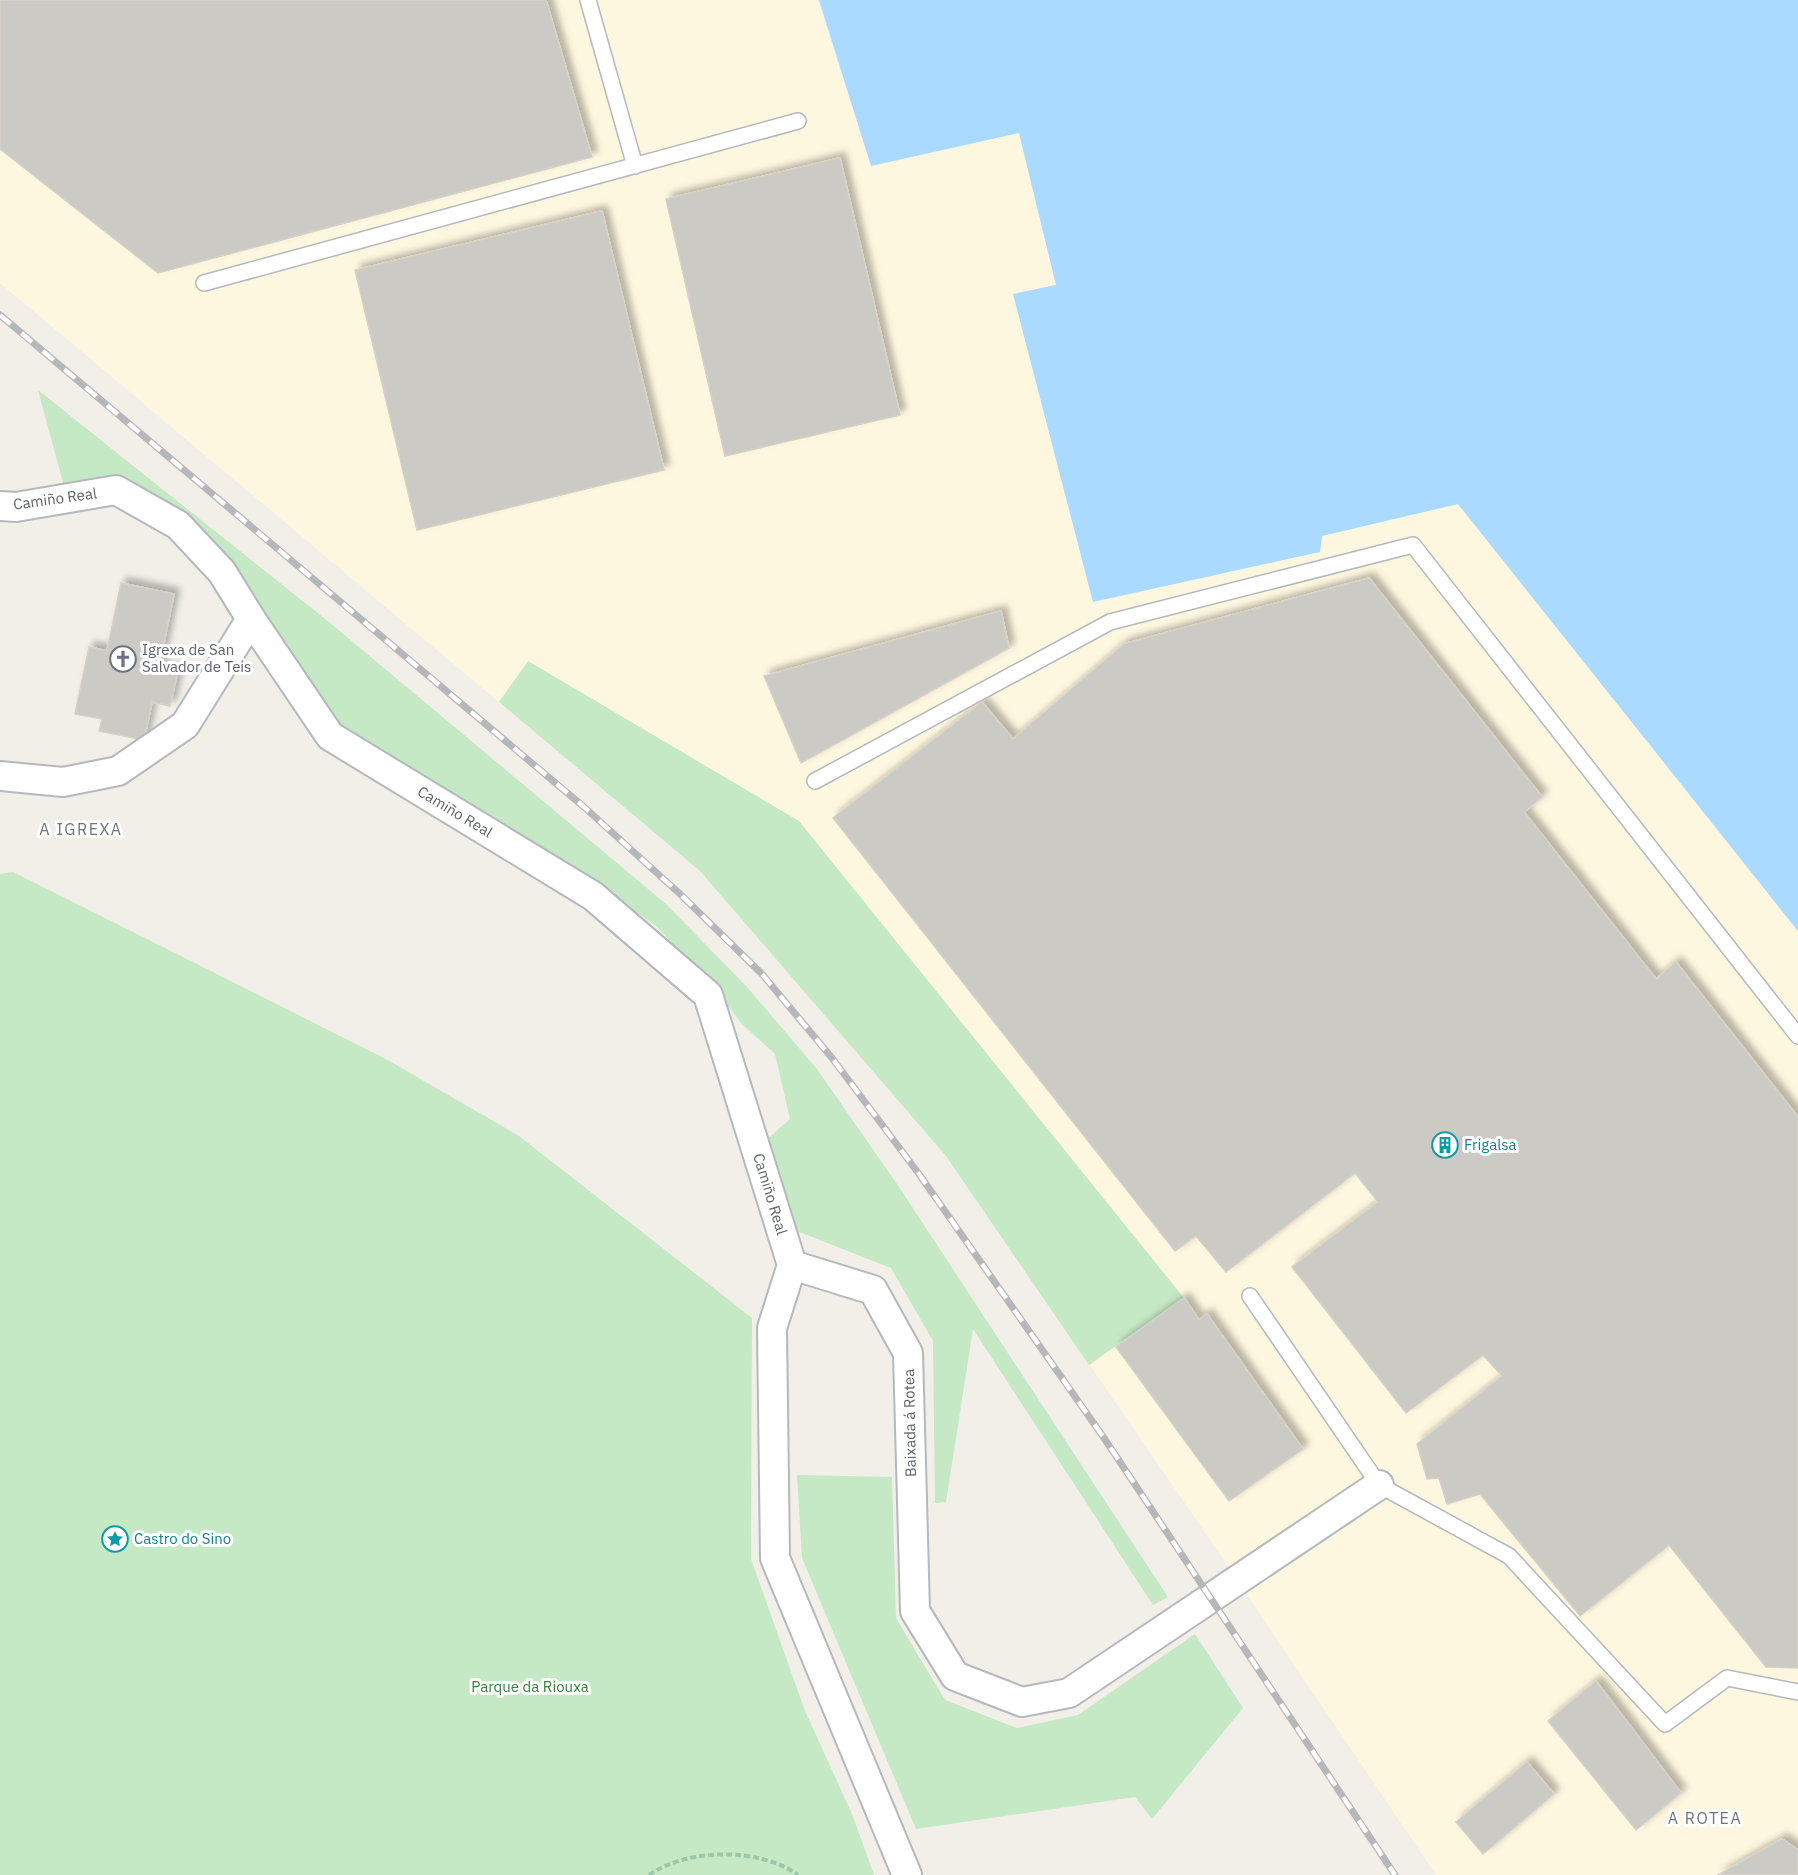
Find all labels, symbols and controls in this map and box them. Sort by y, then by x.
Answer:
street label: Camiño Real [12,483,98,514]
place label: Igrexa de San Salvador de Teis [142,640,251,676]
church icon: Igrexa de San Salvador de Teis [108,644,138,674]
street label: Camiño Real [414,782,496,841]
district label: A IGREXA [39,819,123,839]
building icon: Frigalsa [1430,1130,1460,1160]
place label: Frigalsa [1464,1135,1517,1154]
street label: Camiño Real [749,1151,792,1237]
street label: Baixada á Rotea [899,1369,920,1477]
place icon: Castro do Sino [100,1524,130,1554]
place label: Castro do Sino [134,1529,231,1548]
park label: Parque da Riouxa [471,1677,589,1696]
district label: A ROTEA [1668,1808,1742,1828]

